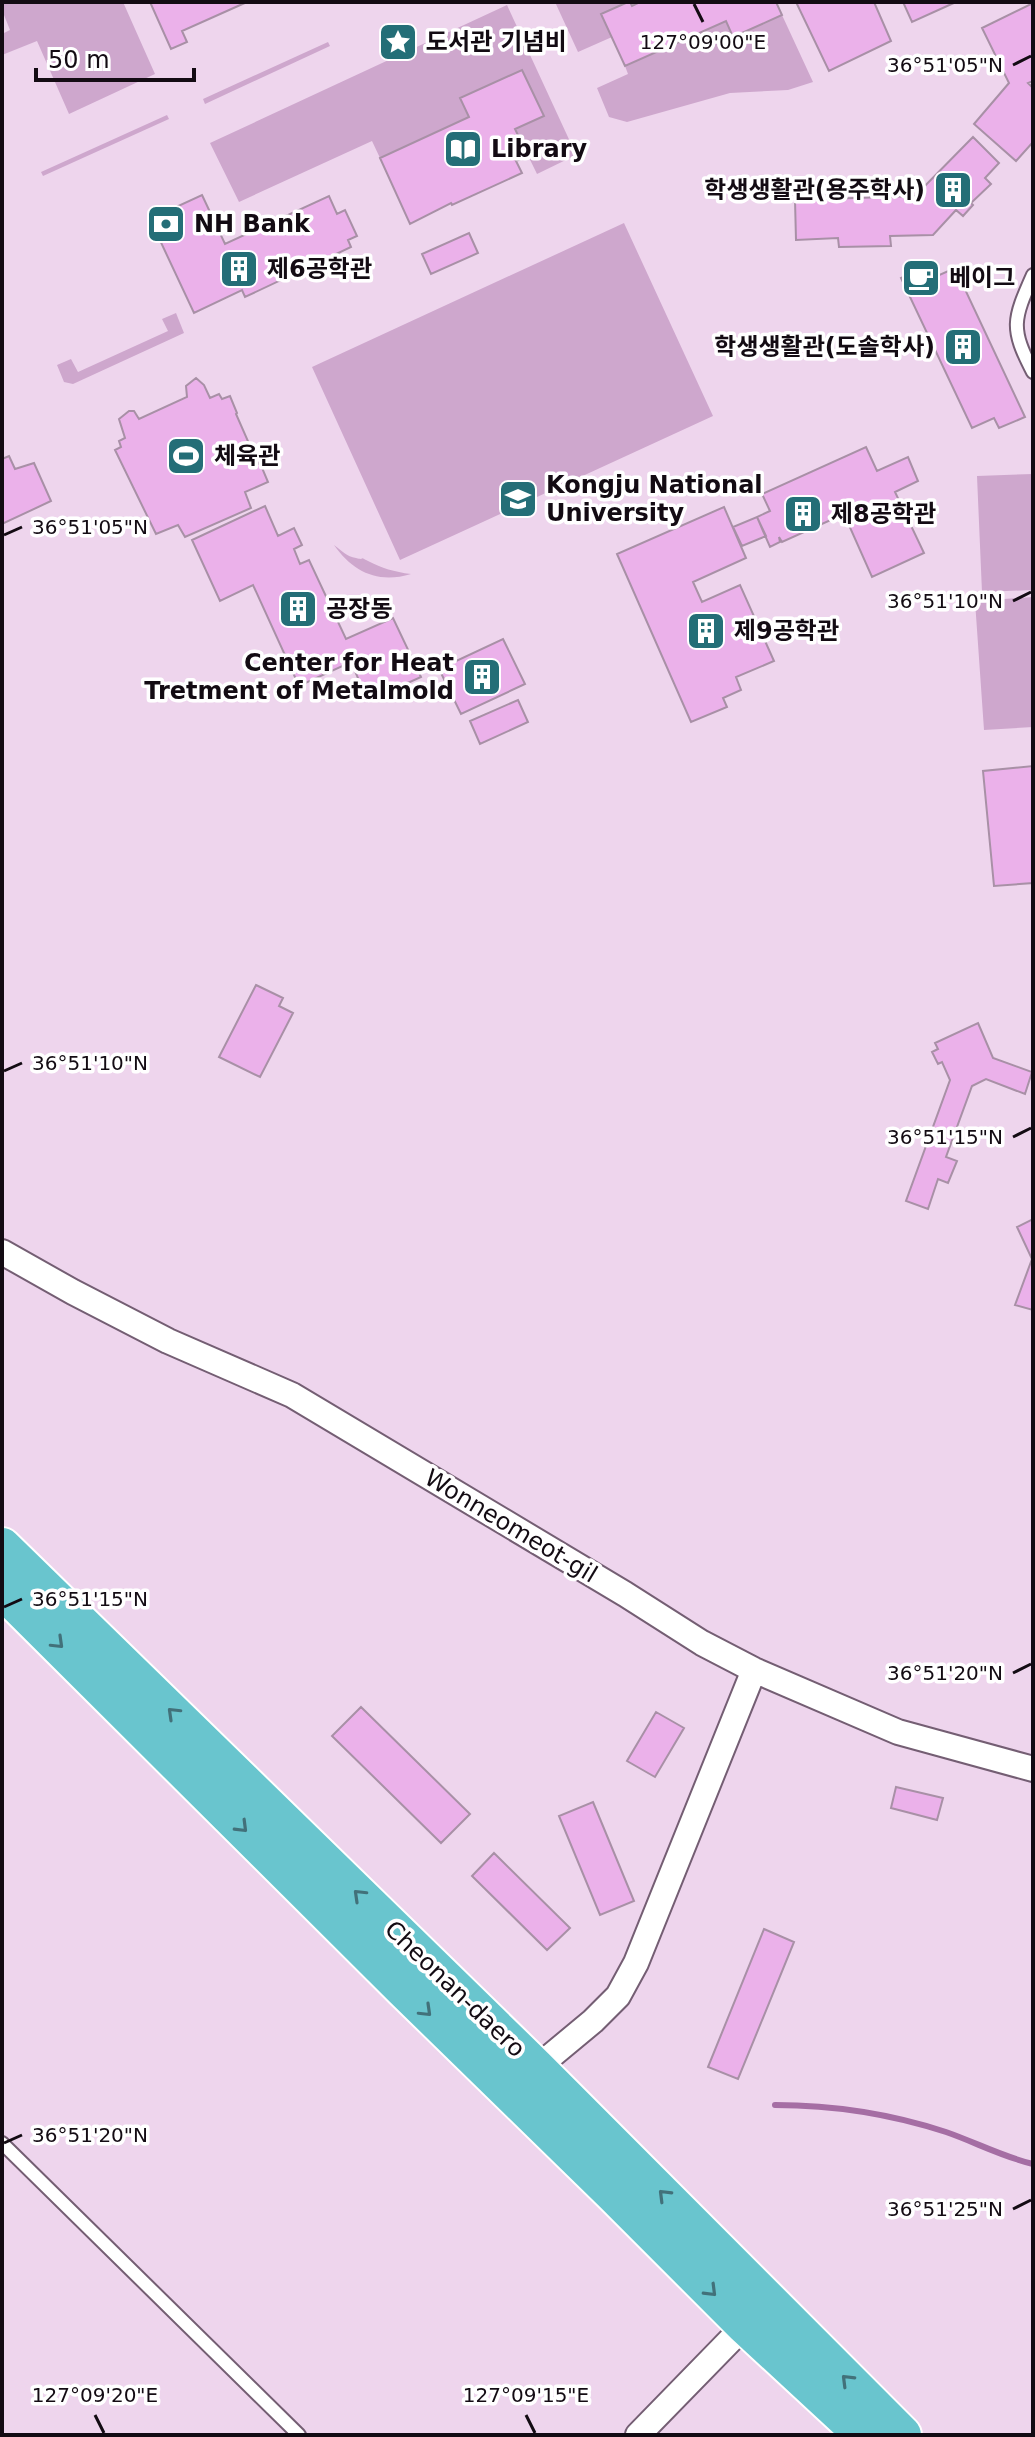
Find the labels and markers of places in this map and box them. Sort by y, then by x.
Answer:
place icon: 도서관 기념비 [377,21,419,63]
place label: 도서관 기념비 [426,28,567,56]
library icon: Library [442,128,484,170]
place label: Library [491,135,588,163]
building icon: 학생생활관(용주학사) [932,169,974,211]
place label: 학생생활관(용주학사) [704,176,925,204]
bank icon: NH Bank [145,203,187,245]
place label: NH Bank [194,210,311,238]
building icon: 제6공학관 [218,248,260,290]
place label: 제6공학관 [267,255,372,283]
cafe icon: 베이그 [900,257,942,299]
place label: 베이그 [949,264,1015,292]
building icon: 학생생활관(도솔학사) [942,326,984,368]
place label: 학생생활관(도솔학사) [714,333,935,361]
sports icon: 체육관 [165,435,207,477]
place label: 체육관 [214,442,280,470]
place label: Kongju National University [546,471,763,527]
school or university icon: Kongju National University [497,478,539,520]
building icon: 제8공학관 [782,493,824,535]
place label: 제8공학관 [831,500,936,528]
building icon: 공장동 [277,588,319,630]
place label: 공장동 [326,595,392,623]
building icon: 제9공학관 [685,610,727,652]
place label: 제9공학관 [734,617,839,645]
place label: Center for Heat Tretment of Metalmold [144,649,454,705]
building icon: Center for Heat Tretment of Metalmold [461,656,503,698]

